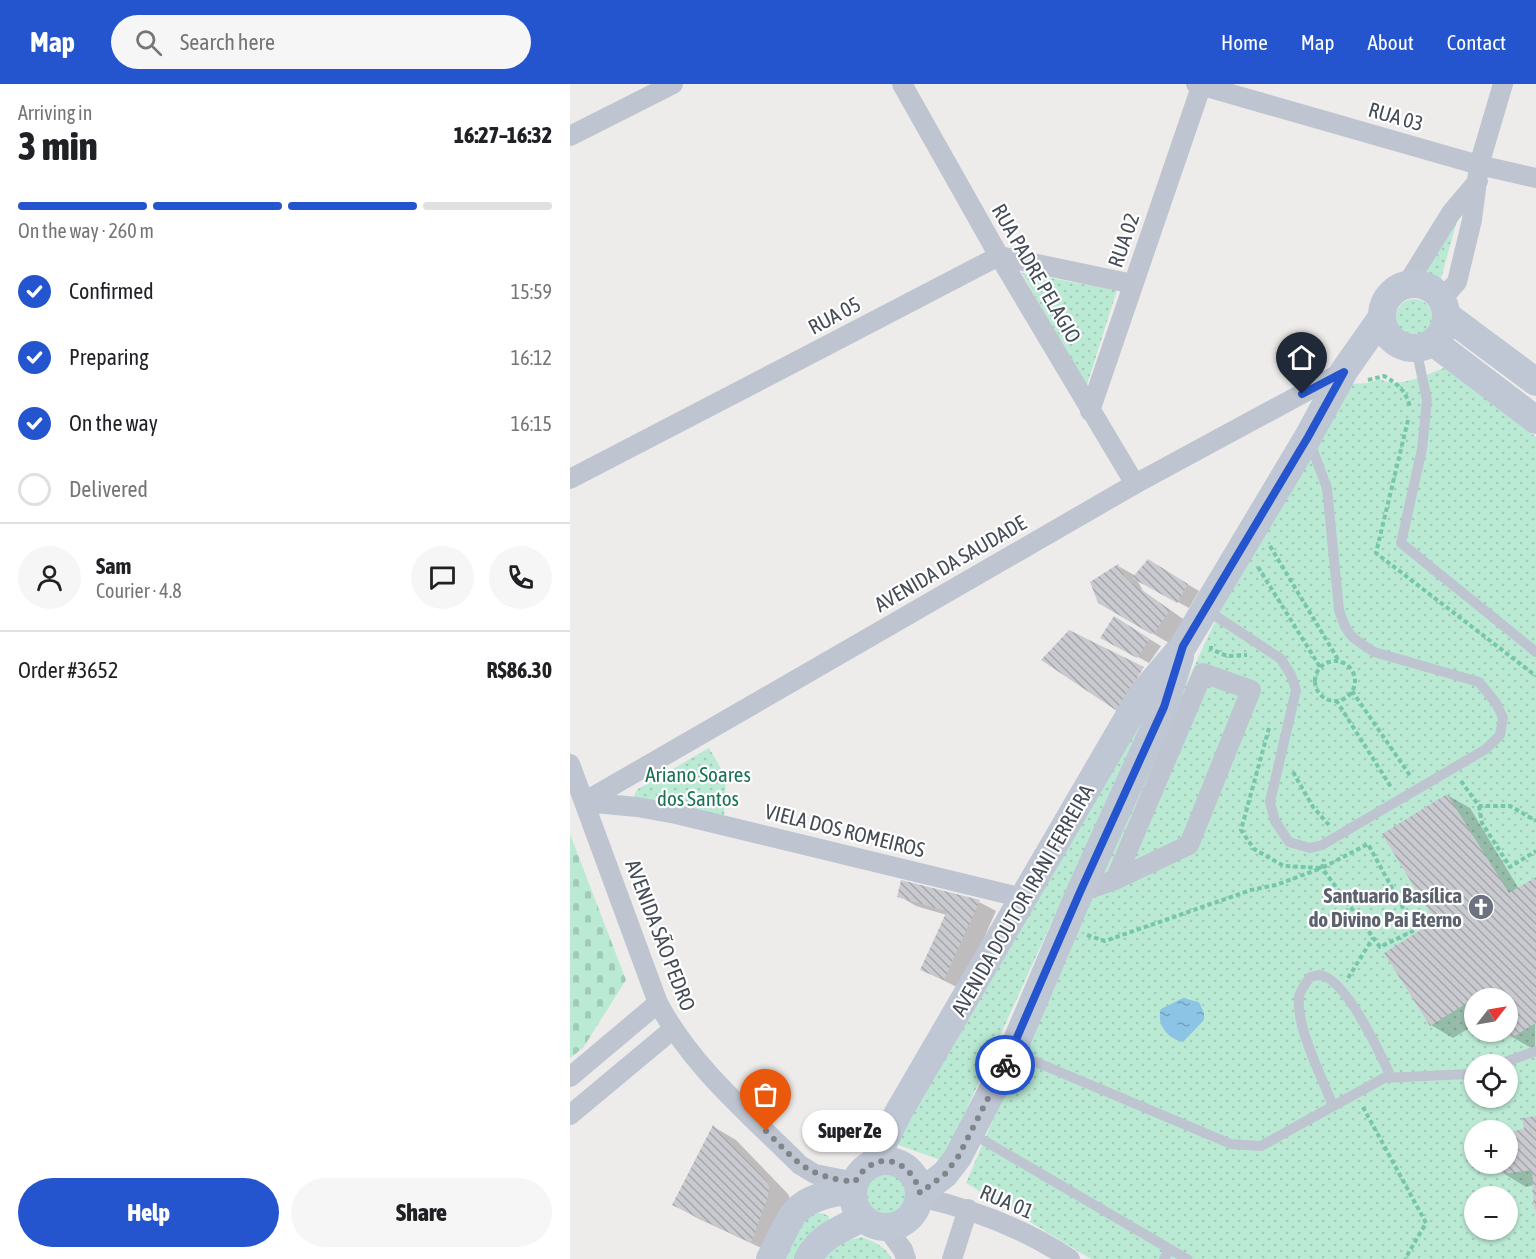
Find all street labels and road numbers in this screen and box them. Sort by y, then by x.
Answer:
street label: RUA 03 [1366,97,1426,135]
street label: RUA PADRE PELAGIO [988,199,1086,347]
street label: RUA 02 [1103,210,1143,270]
street label: RUA 05 [804,291,864,339]
street label: AVENIDA DA SAUDADE [870,510,1030,616]
street label: AVENIDA DOUTOR IRANI FERREIRA [946,780,1098,1020]
street label: VIELA DOS ROMEIROS [763,799,928,862]
street label: AVENIDA SÃO PEDRO [621,856,701,1014]
street label: RUA 01 [977,1179,1037,1223]

